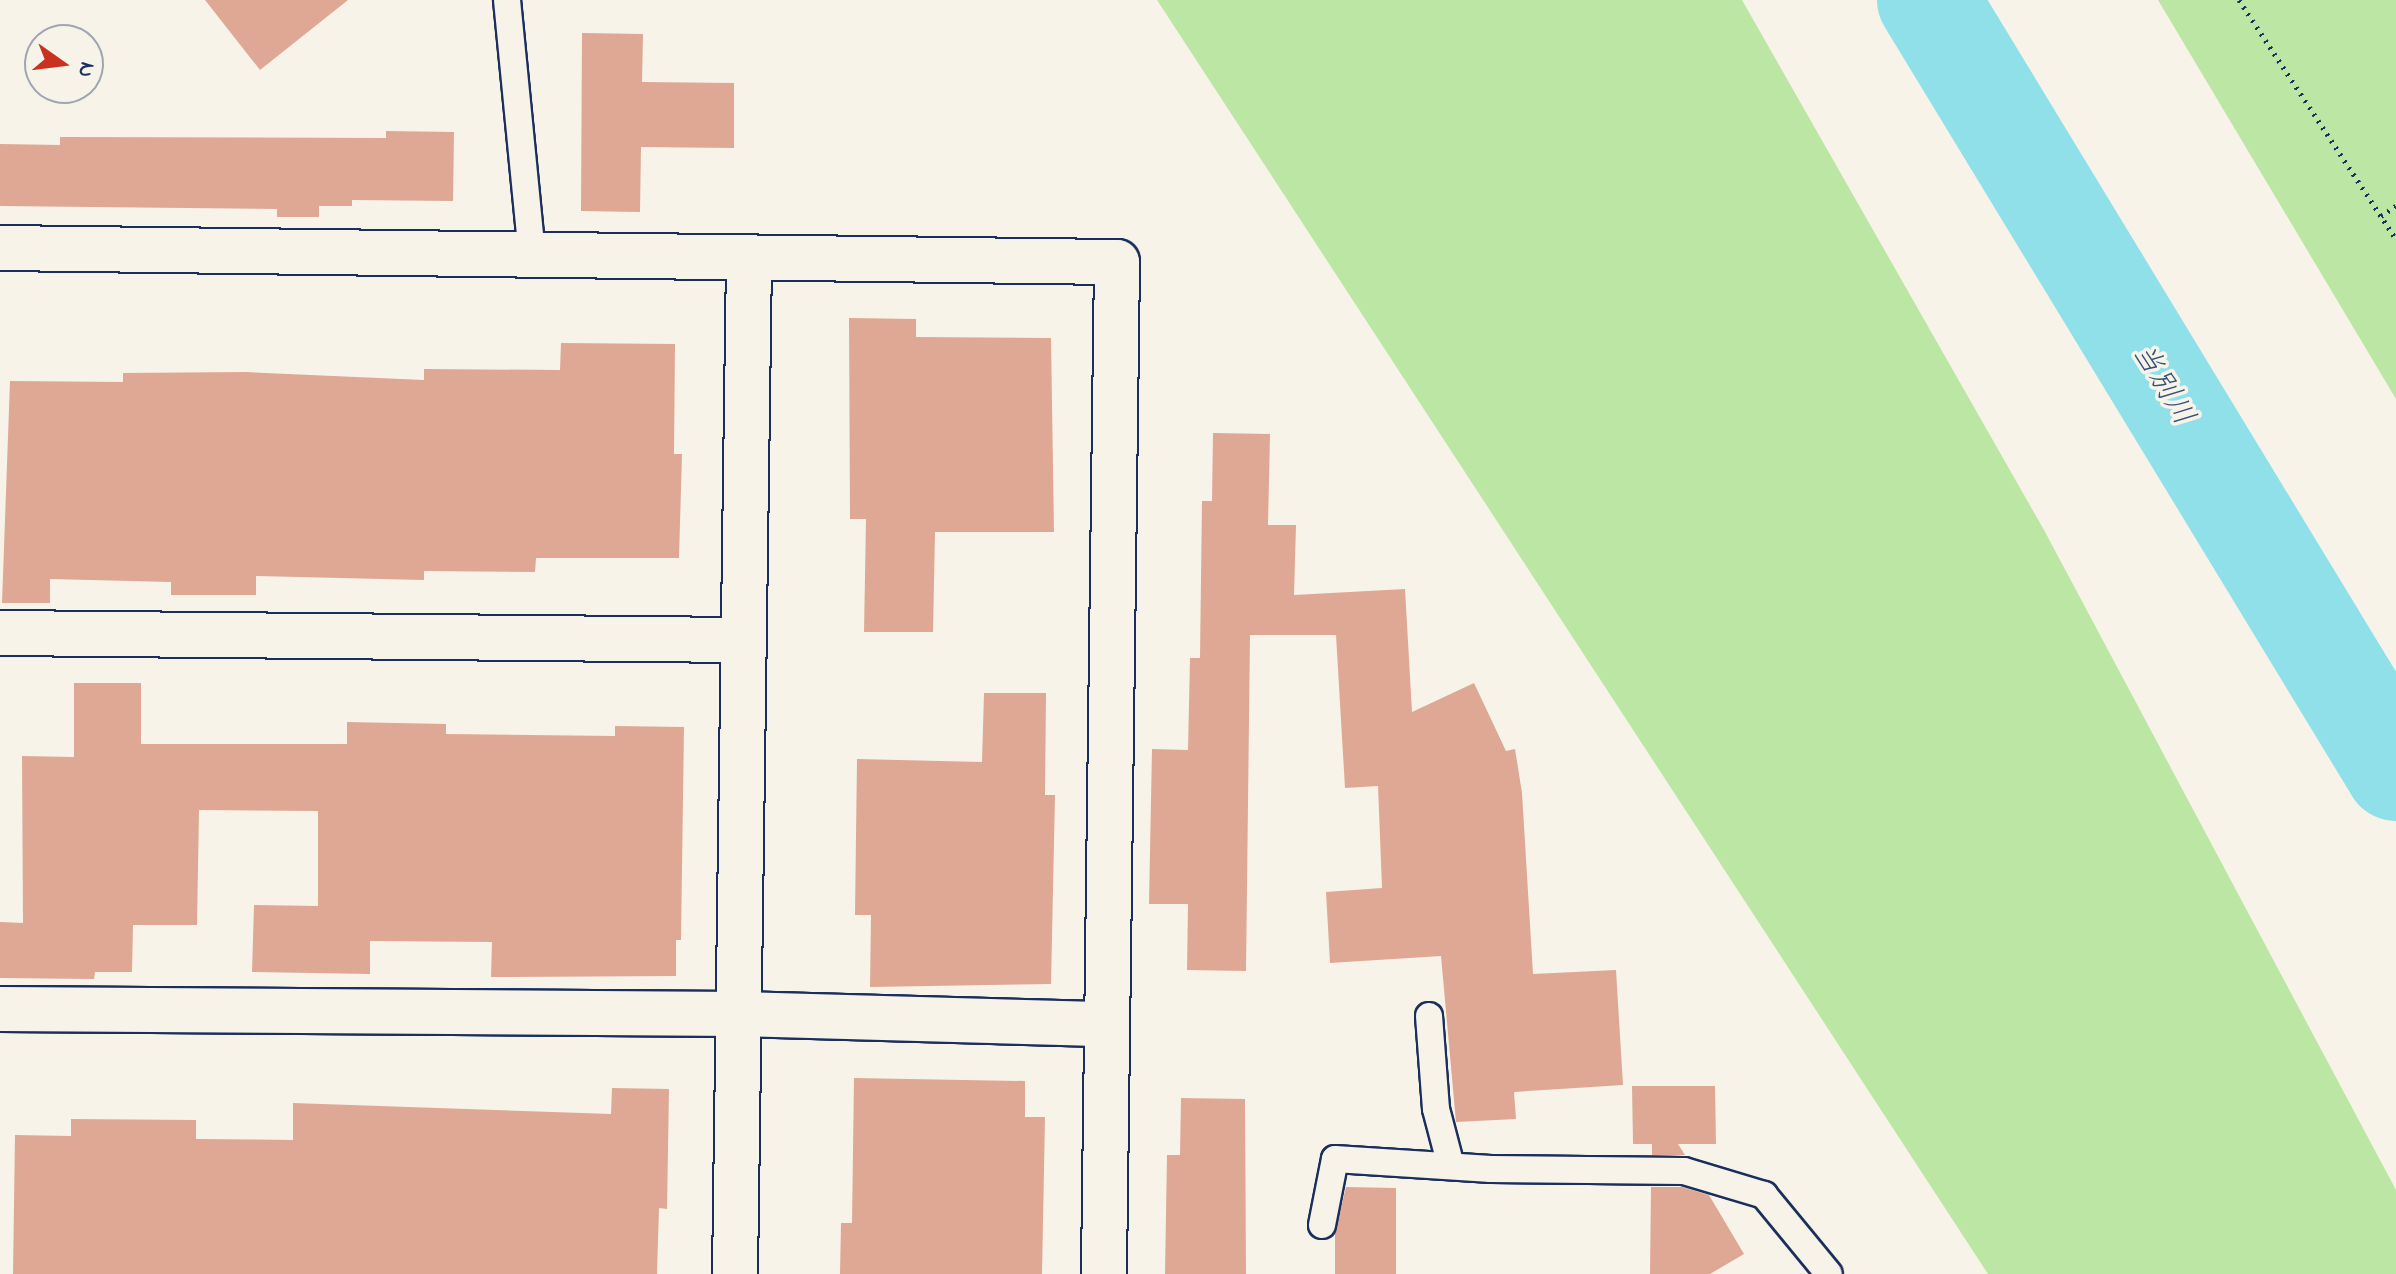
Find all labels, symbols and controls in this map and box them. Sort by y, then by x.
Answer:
north arrow [24,24,104,104]
text: N [68,58,103,80]
water label: 当別川 [2123,337,2201,433]

